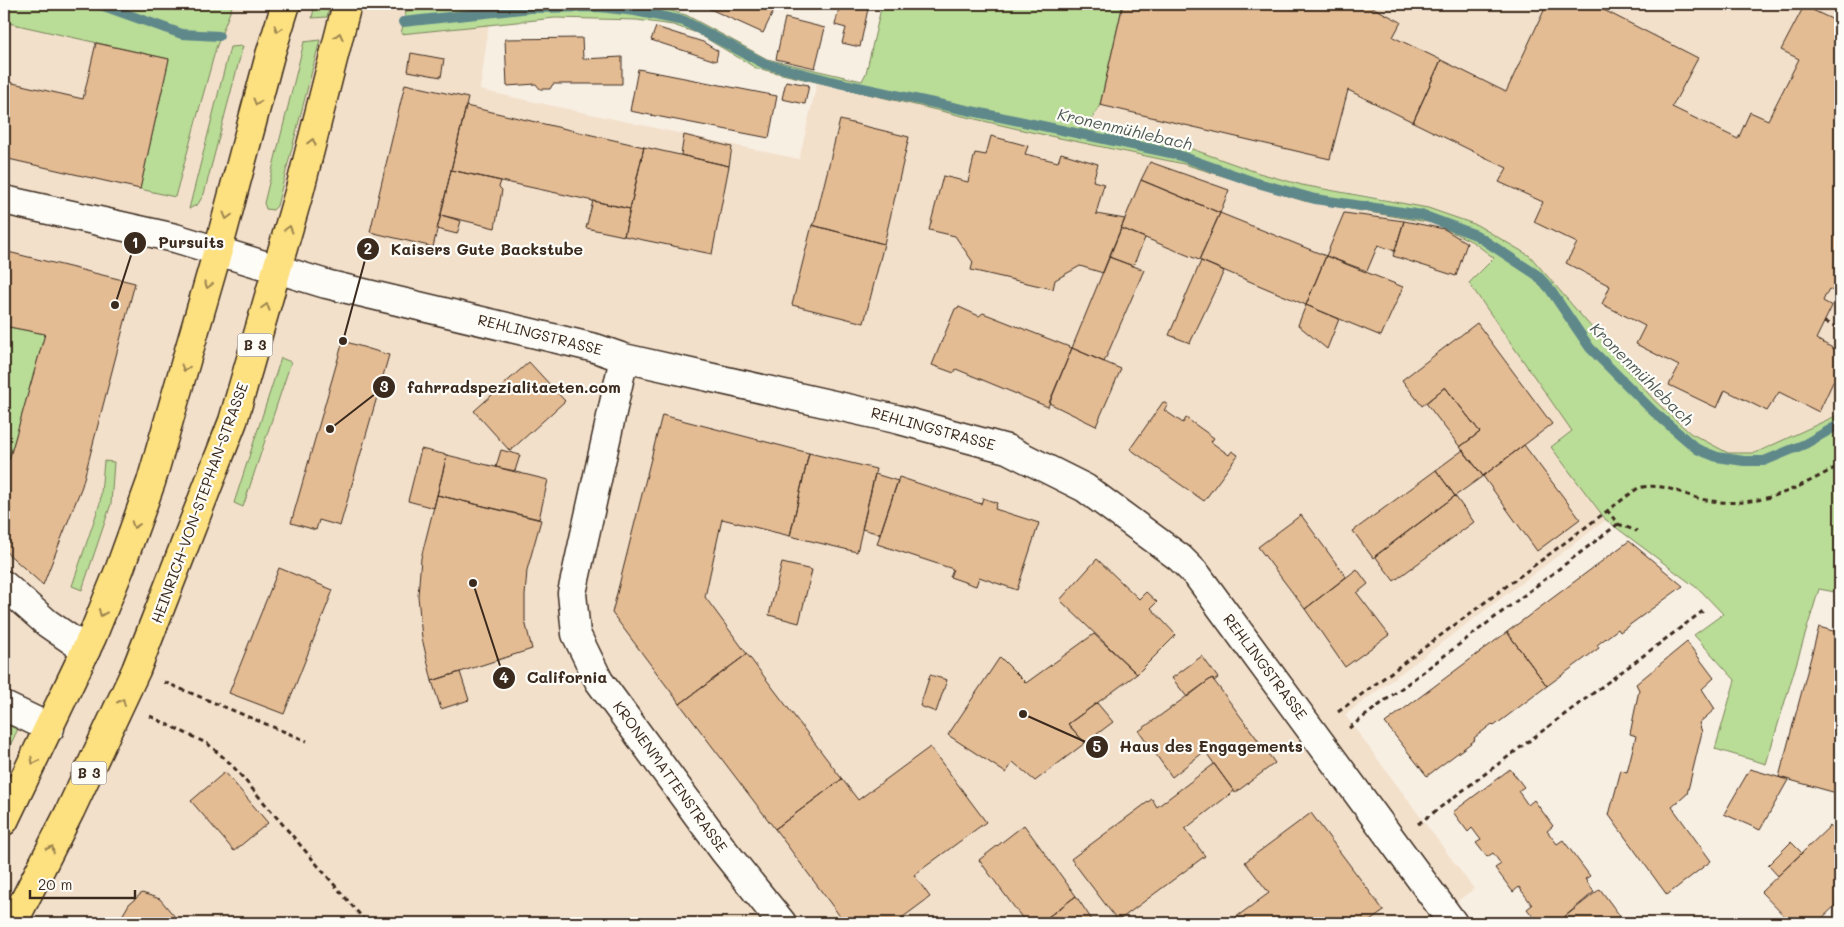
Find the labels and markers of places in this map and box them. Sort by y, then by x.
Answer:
callout: Pursuits [123,227,234,258]
callout: Kaisers Gute Backstube [356,234,593,265]
callout: fahrradspezialitaeten.com [372,372,630,403]
callout: California [491,662,617,693]
callout: Haus des Engagements [1085,731,1313,762]

